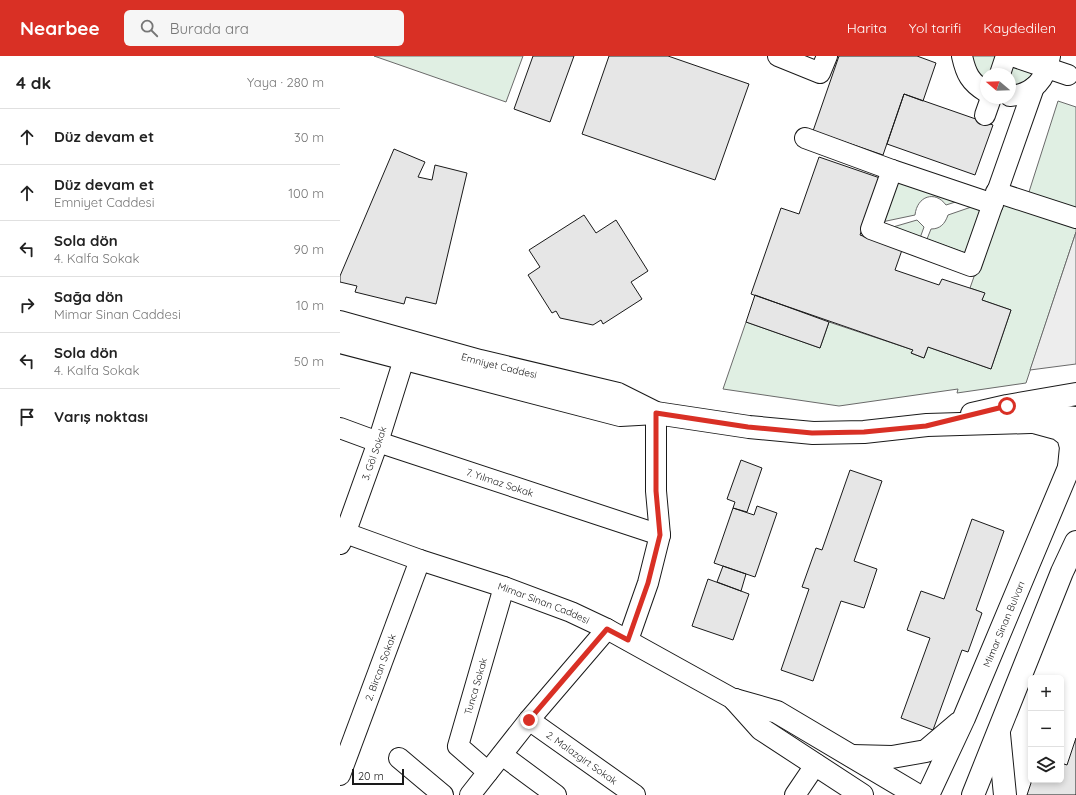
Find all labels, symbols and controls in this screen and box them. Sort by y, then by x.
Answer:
search box [124,10,404,46]
text: Nearbee [20,16,100,40]
icon: search [138,17,160,39]
text: Burada ara [170,19,249,38]
text: Harita [847,19,887,37]
text: Yol tarifi [909,19,961,37]
text: Kaydedilen [983,19,1056,37]
north arrow [980,68,1016,104]
text: 4 dk [16,72,51,93]
text: Yaya · 280 m [247,74,324,90]
icon: ahead [16,126,38,148]
text: Düz devam et [54,127,154,146]
text: 30 m [294,129,324,145]
text: Düz devam et [54,175,154,194]
icon: ahead [16,182,38,204]
text: 100 m [288,185,324,201]
text: Emniyet Caddesi [54,194,155,210]
text: Sola dön [54,231,118,250]
icon: left [16,238,38,260]
text: 90 m [294,241,324,257]
text: 4. Kalfa Sokak [54,250,139,266]
text: Sağa dön [54,287,123,306]
icon: right [16,294,38,316]
text: 10 m [296,297,324,313]
text: Mimar Sinan Caddesi [54,306,181,322]
text: Sola dön [54,343,118,362]
icon: left [16,350,38,372]
street label: Emniyet Caddesi [460,350,538,381]
text: 50 m [294,353,324,369]
text: 4. Kalfa Sokak [54,362,139,378]
route start [998,397,1016,415]
icon: arrive [16,406,38,428]
text: Varış noktası [54,407,148,426]
street label: 3. Göl Sokak [358,425,389,482]
street label: 7. Yılmaz Sokak [465,465,535,499]
street label: Mimar Sinan Caddesi [496,579,592,626]
street label: Mimar Sinan Bulvarı [980,579,1027,669]
street label: 2. Bircan Sokak [362,632,399,703]
street label: Tunca Sokak [461,656,490,716]
map controls [1028,675,1064,783]
button: + [1028,675,1064,711]
route end [520,711,538,729]
button: − [1028,711,1064,747]
street label: 2. Malazgirt Sokak [544,728,620,787]
button: layers [1028,747,1064,783]
scale bar [352,767,404,786]
text: 20 m [358,769,384,783]

